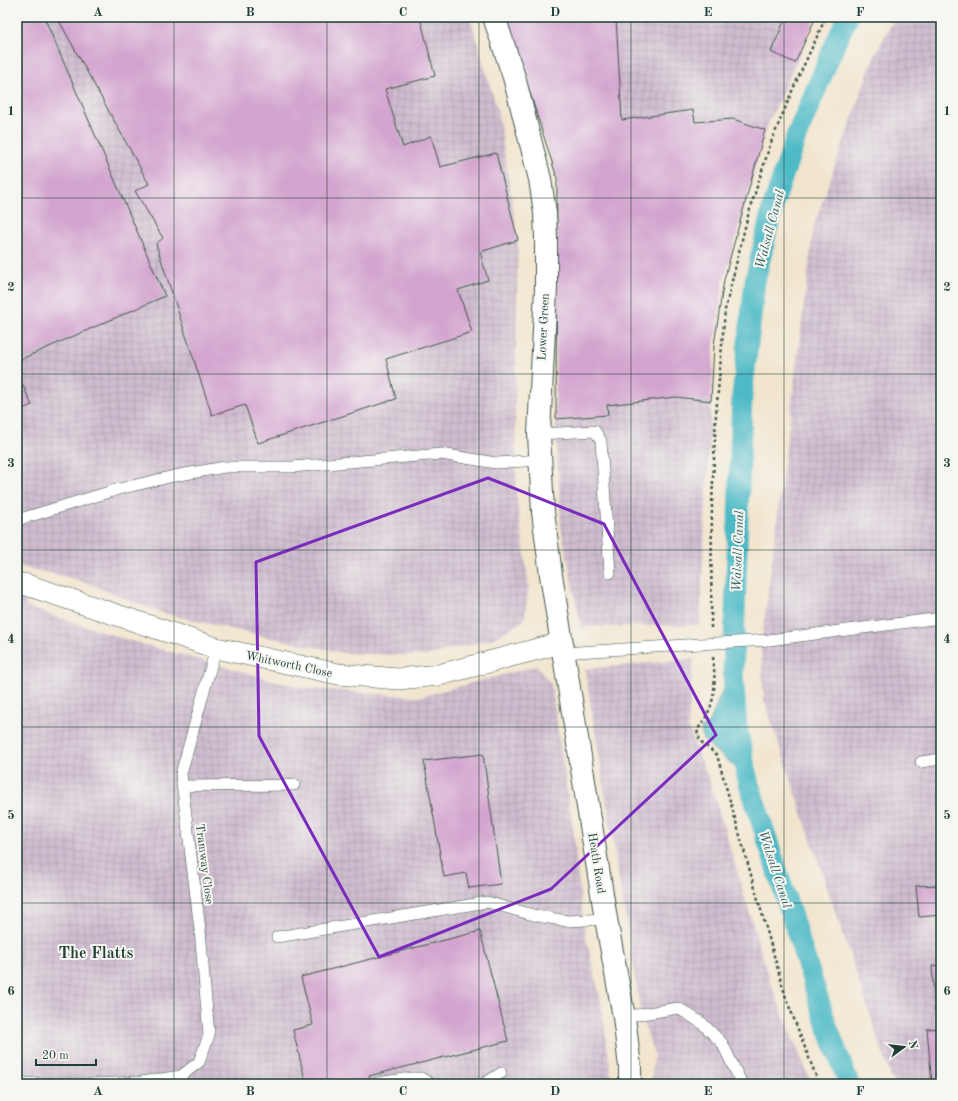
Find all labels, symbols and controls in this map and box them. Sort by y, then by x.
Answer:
text: A [93,6,103,19]
text: B [245,6,255,19]
text: C [399,6,407,19]
text: D [550,6,560,19]
text: E [704,6,713,19]
text: F [856,6,865,19]
text: 1 [7,105,15,118]
text: 1 [943,105,951,118]
water label: Walsall Canal [754,188,787,270]
text: 2 [7,281,15,294]
text: 2 [943,281,951,294]
street label: Lower Green [536,293,552,361]
text: 3 [7,457,15,470]
text: 3 [943,457,951,470]
water label: Walsall Canal [731,510,746,592]
text: 4 [7,633,15,646]
text: 4 [943,633,951,646]
street label: Whitworth Close [244,650,334,680]
text: 5 [7,809,15,822]
text: 5 [943,809,951,822]
street label: Tramway Close [193,823,215,906]
water label: Walsall Canal [756,829,793,910]
street label: Heath Road [585,832,607,895]
district label: The Flatts [59,946,133,962]
text: 6 [7,985,15,998]
text: 6 [943,985,951,998]
north arrow [884,1027,924,1067]
text: N [906,1039,919,1051]
scale bar [36,1041,96,1067]
text: 20 m [42,1050,69,1062]
text: A [93,1085,103,1098]
text: B [245,1085,255,1098]
text: C [399,1085,407,1098]
text: D [550,1085,560,1098]
text: E [704,1085,713,1098]
text: F [856,1085,865,1098]

